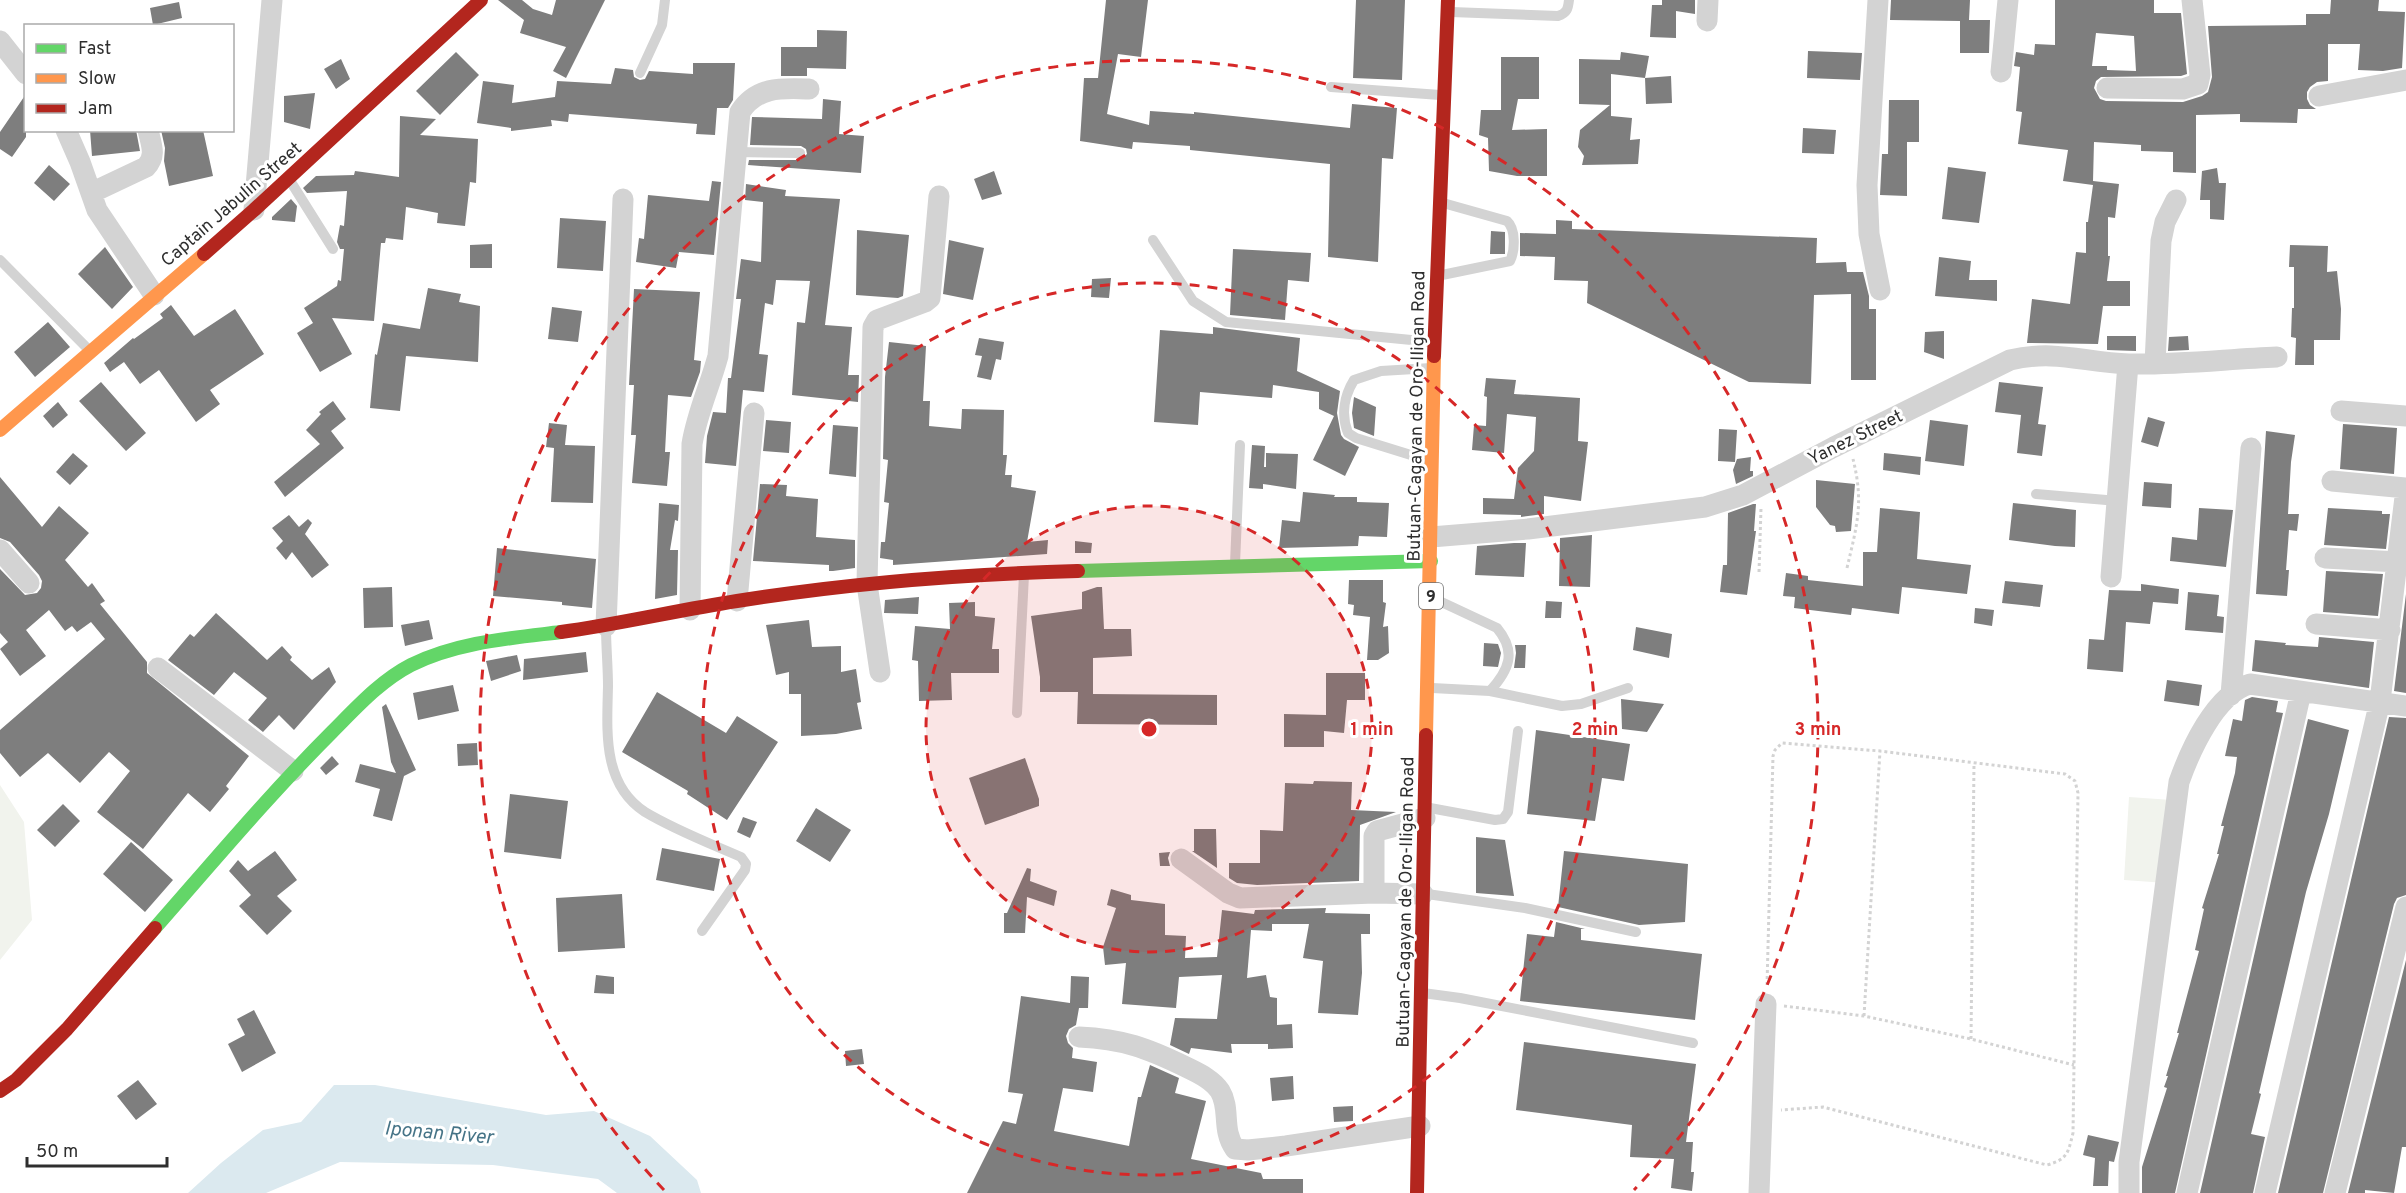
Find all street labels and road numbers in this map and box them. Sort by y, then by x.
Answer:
street label: Captain Jabulin Street [157,138,307,273]
street label: Butuan-Cagayan de Oro-Iligan Road [1403,270,1432,562]
street label: Yanez Street [1804,405,1907,471]
road number: 9 [1419,583,1443,609]
street label: Butuan-Cagayan de Oro-Iligan Road [1392,756,1421,1048]

